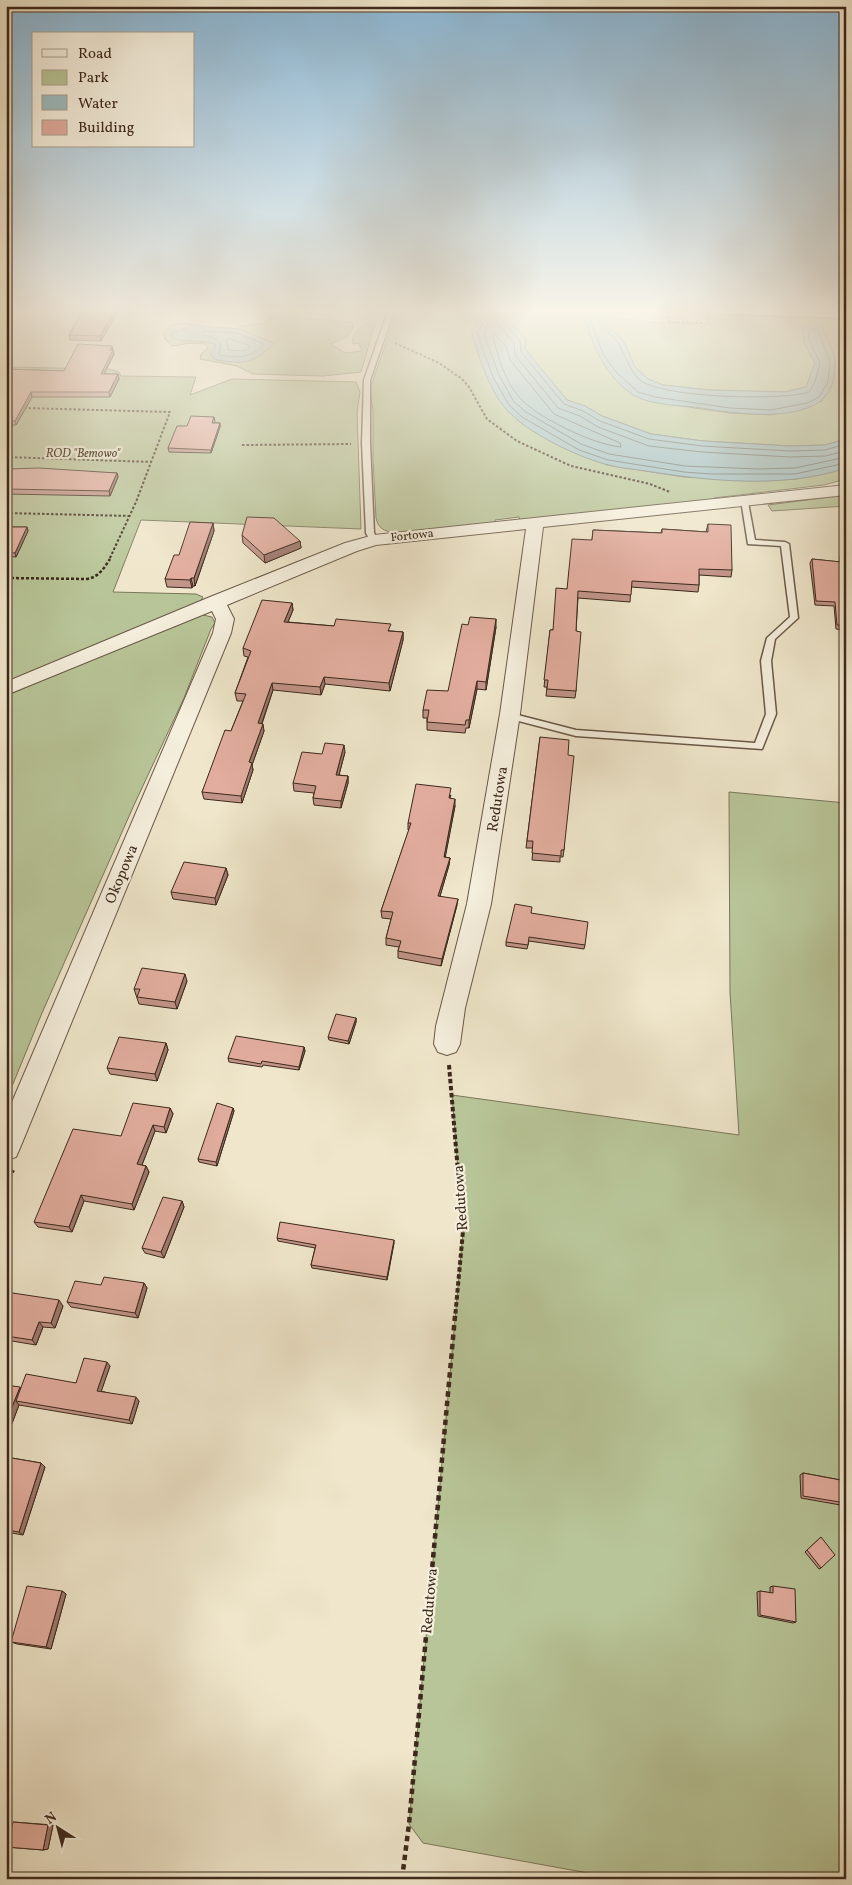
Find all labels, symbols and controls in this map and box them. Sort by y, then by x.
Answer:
legend [32,32,195,148]
text: Road [78,44,112,65]
text: Park [78,68,109,89]
text: Water [78,94,118,115]
text: Building [78,118,135,139]
park label: ROD "Bemowo" [46,446,121,462]
street label: Fortowa [390,526,434,546]
street label: Redutowa [483,765,514,833]
street label: Okopowa [101,842,144,907]
street label: Redutowa [449,1164,474,1232]
street label: Redutowa [417,1567,444,1635]
north arrow [32,1802,82,1852]
text: N [42,1808,61,1829]

